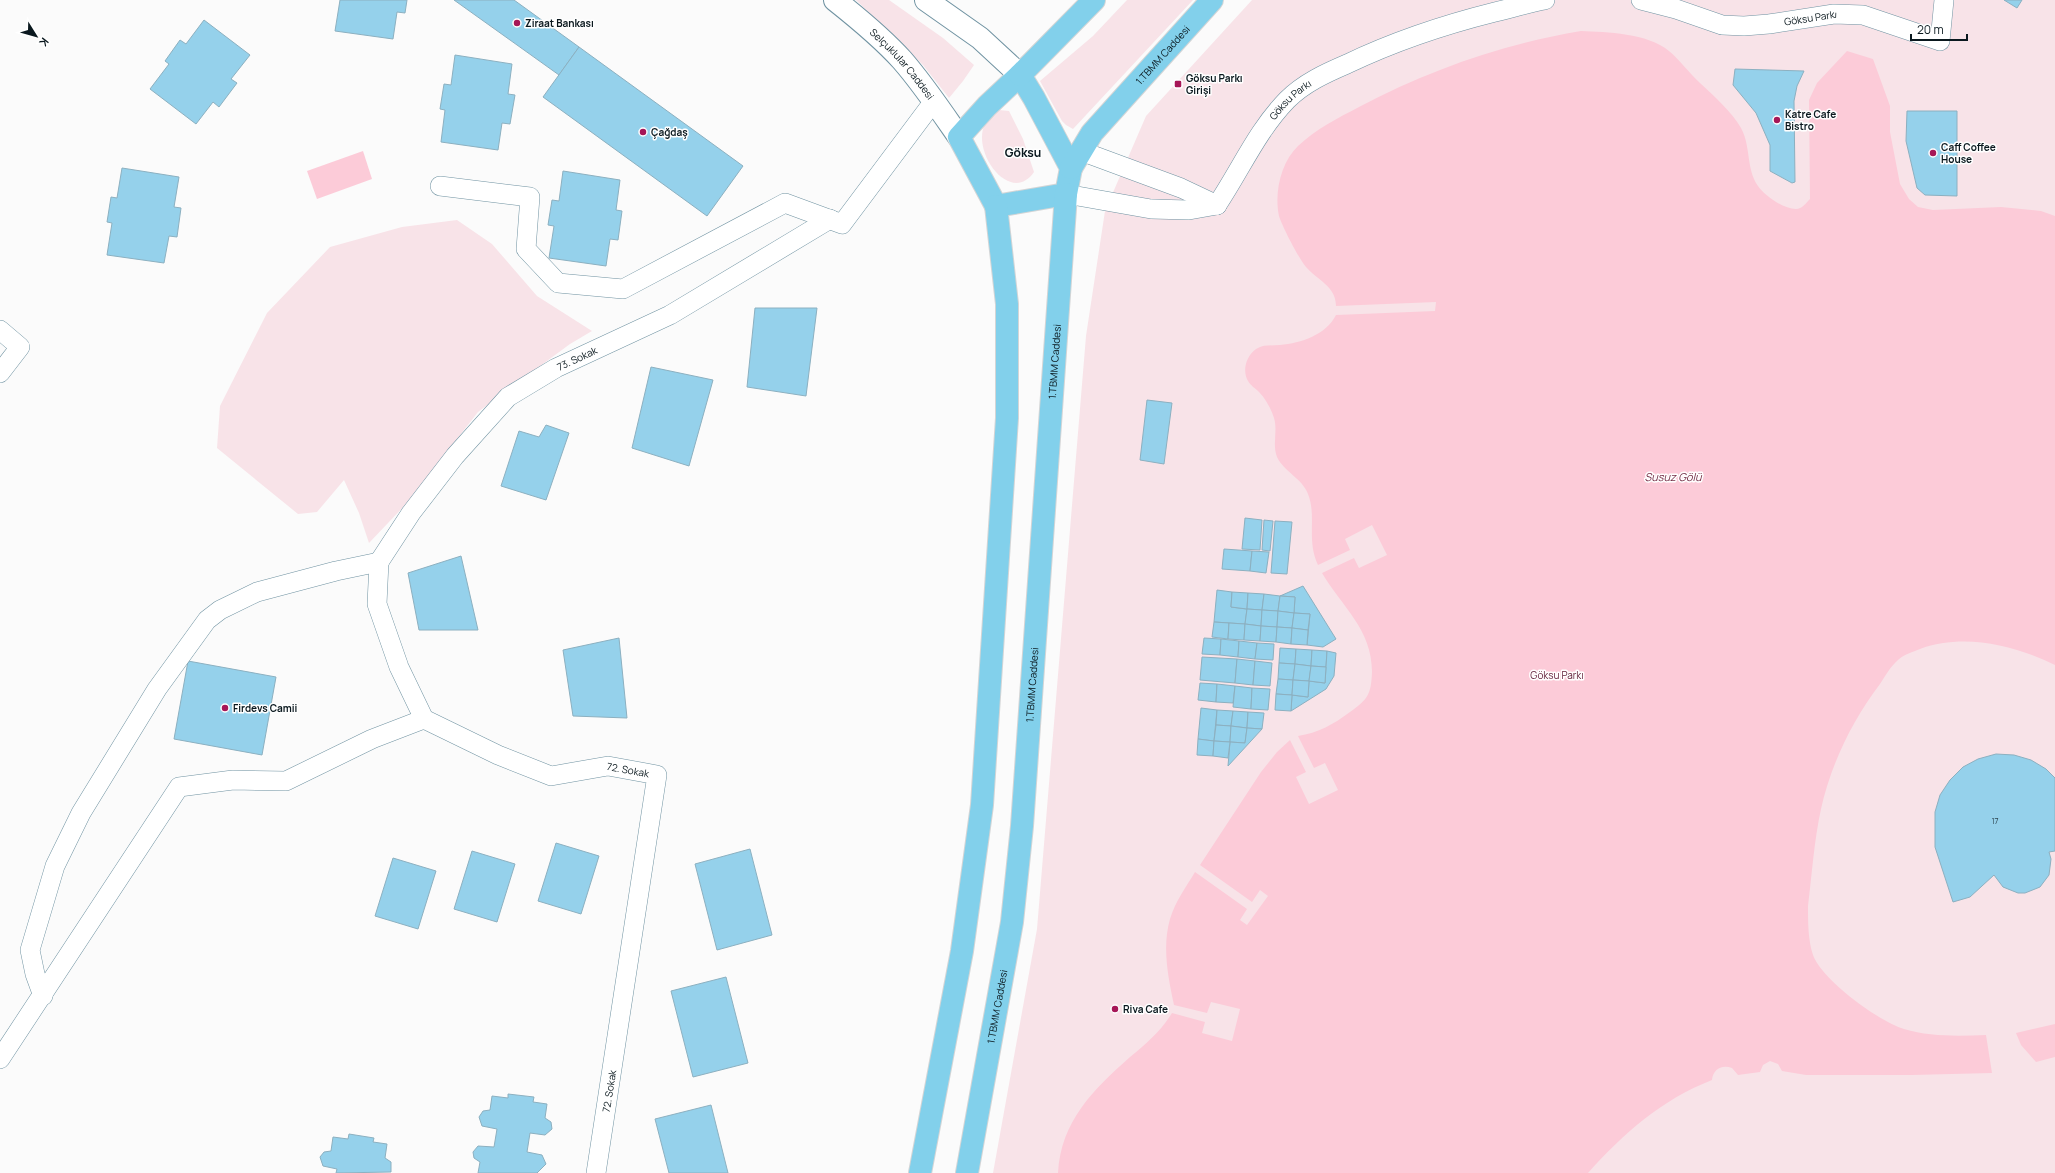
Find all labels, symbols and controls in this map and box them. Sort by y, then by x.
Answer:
street label: Göksu Parkı [1783,7,1837,29]
north arrow [16,16,56,56]
place label: Ziraat Bankası [525,16,594,30]
scale bar [1911,16,1967,42]
marker: Ziraat Bankası [512,18,522,28]
text: 20 m [1917,21,1944,38]
street label: 1.TBMM Caddesi [1132,22,1193,87]
street label: Selçuklular Caddesi [867,25,937,102]
text: K [36,35,53,50]
place label: Göksu Parkı Girişi [1186,71,1243,97]
street label: Göksu Parkı [1266,76,1314,123]
marker: Göksu Parkı Girişi [1173,79,1183,89]
place label: Katre Cafe Bistro [1785,107,1836,133]
marker: Katre Cafe Bistro [1772,115,1782,125]
place label: Çağdaş [651,125,688,139]
marker: Çağdaş [638,127,648,137]
place label: Caff Coffee House [1941,140,1996,166]
district label: Göksu [1005,144,1041,161]
marker: Caff Coffee House [1928,148,1938,158]
street label: 1.TBMM Caddesi [1045,324,1064,400]
street label: 73. Sokak [555,342,600,374]
water label: Susuz Gölü [1644,469,1703,484]
street label: 1.TBMM Caddesi [1022,647,1041,723]
park label: Göksu Parkı [1530,668,1584,682]
place label: Firdevs Camii [233,701,297,715]
marker: Firdevs Camii [220,703,230,713]
street label: 72. Sokak [606,759,651,781]
house number: 17 [1991,815,1999,826]
street label: 1.TBMM Caddesi [983,968,1010,1045]
place label: Riva Cafe [1123,1002,1168,1016]
marker: Riva Cafe [1110,1004,1120,1014]
street label: 72. Sokak [599,1068,619,1113]

